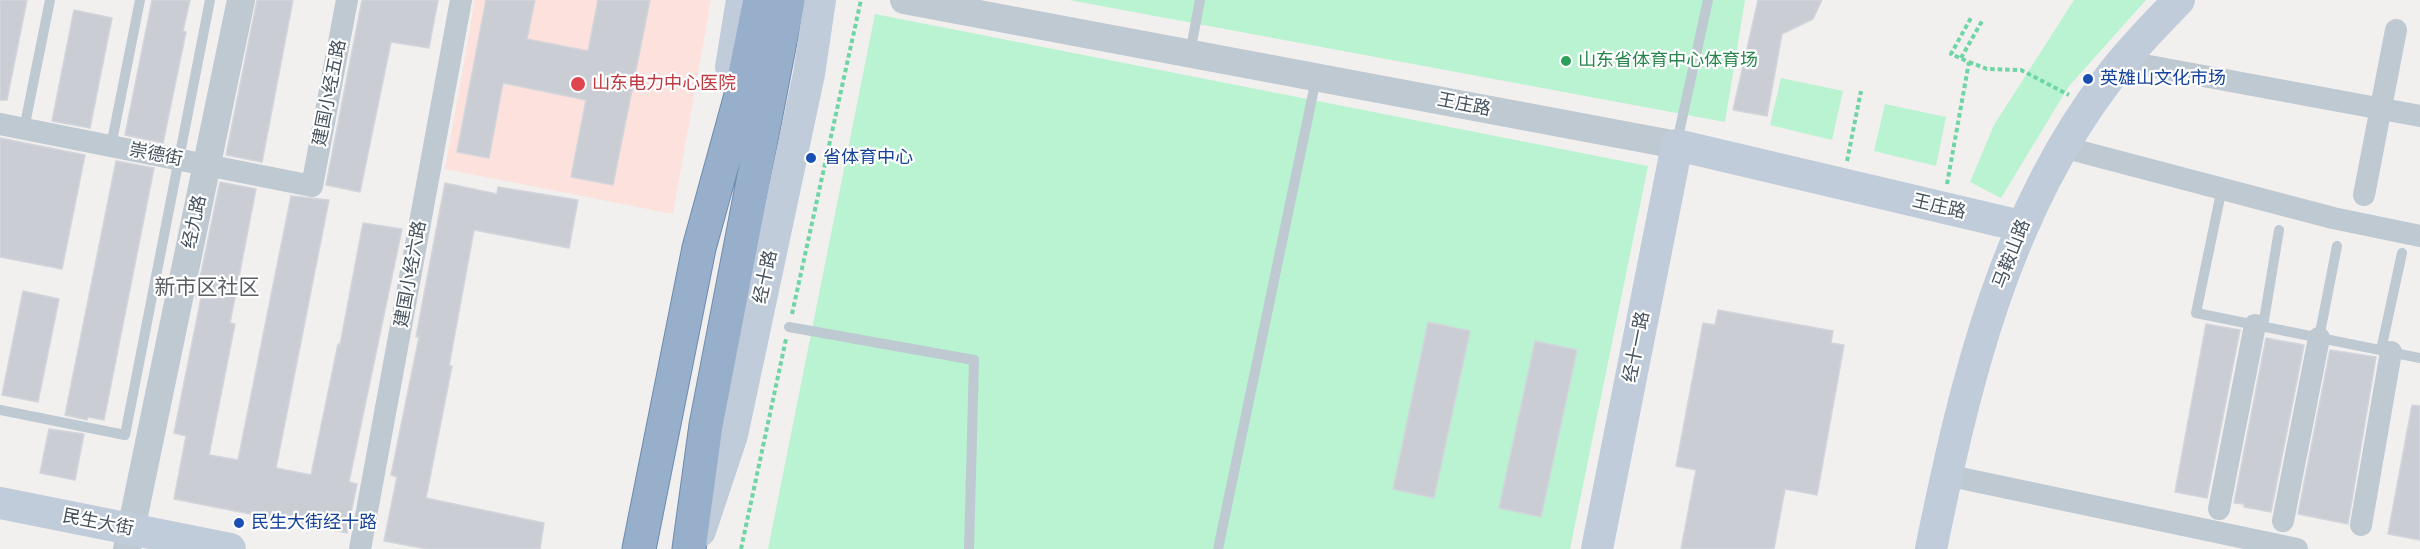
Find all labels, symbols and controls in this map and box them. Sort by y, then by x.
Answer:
street label: 建国小经五路 [309,38,351,148]
place label: 山东省体育中心体育场 [1578,50,1758,72]
marker: 山东省体育中心体育场 [1559,54,1573,68]
place label: 英雄山文化市场 [2100,68,2226,90]
marker: 英雄山文化市场 [2081,72,2095,86]
place label: 山东电力中心医院 [592,73,736,95]
marker: 山东电力中心医院 [569,75,587,93]
street label: 王庄路 [1435,89,1493,121]
street label: 崇德街 [127,139,185,171]
place label: 省体育中心 [823,147,913,169]
marker: 省体育中心 [804,151,818,165]
street label: 王庄路 [1910,190,1968,224]
street label: 经九路 [179,193,211,251]
street label: 马鞍山路 [1989,217,2035,291]
street label: 建国小经六路 [391,219,431,329]
street label: 经十路 [750,248,782,306]
district label: 新市区社区 [155,275,259,301]
street label: 经十一路 [1620,310,1654,384]
street label: 民生大街 [61,506,135,540]
place label: 民生大街经十路 [251,512,377,534]
marker: 民生大街经十路 [232,516,246,530]

